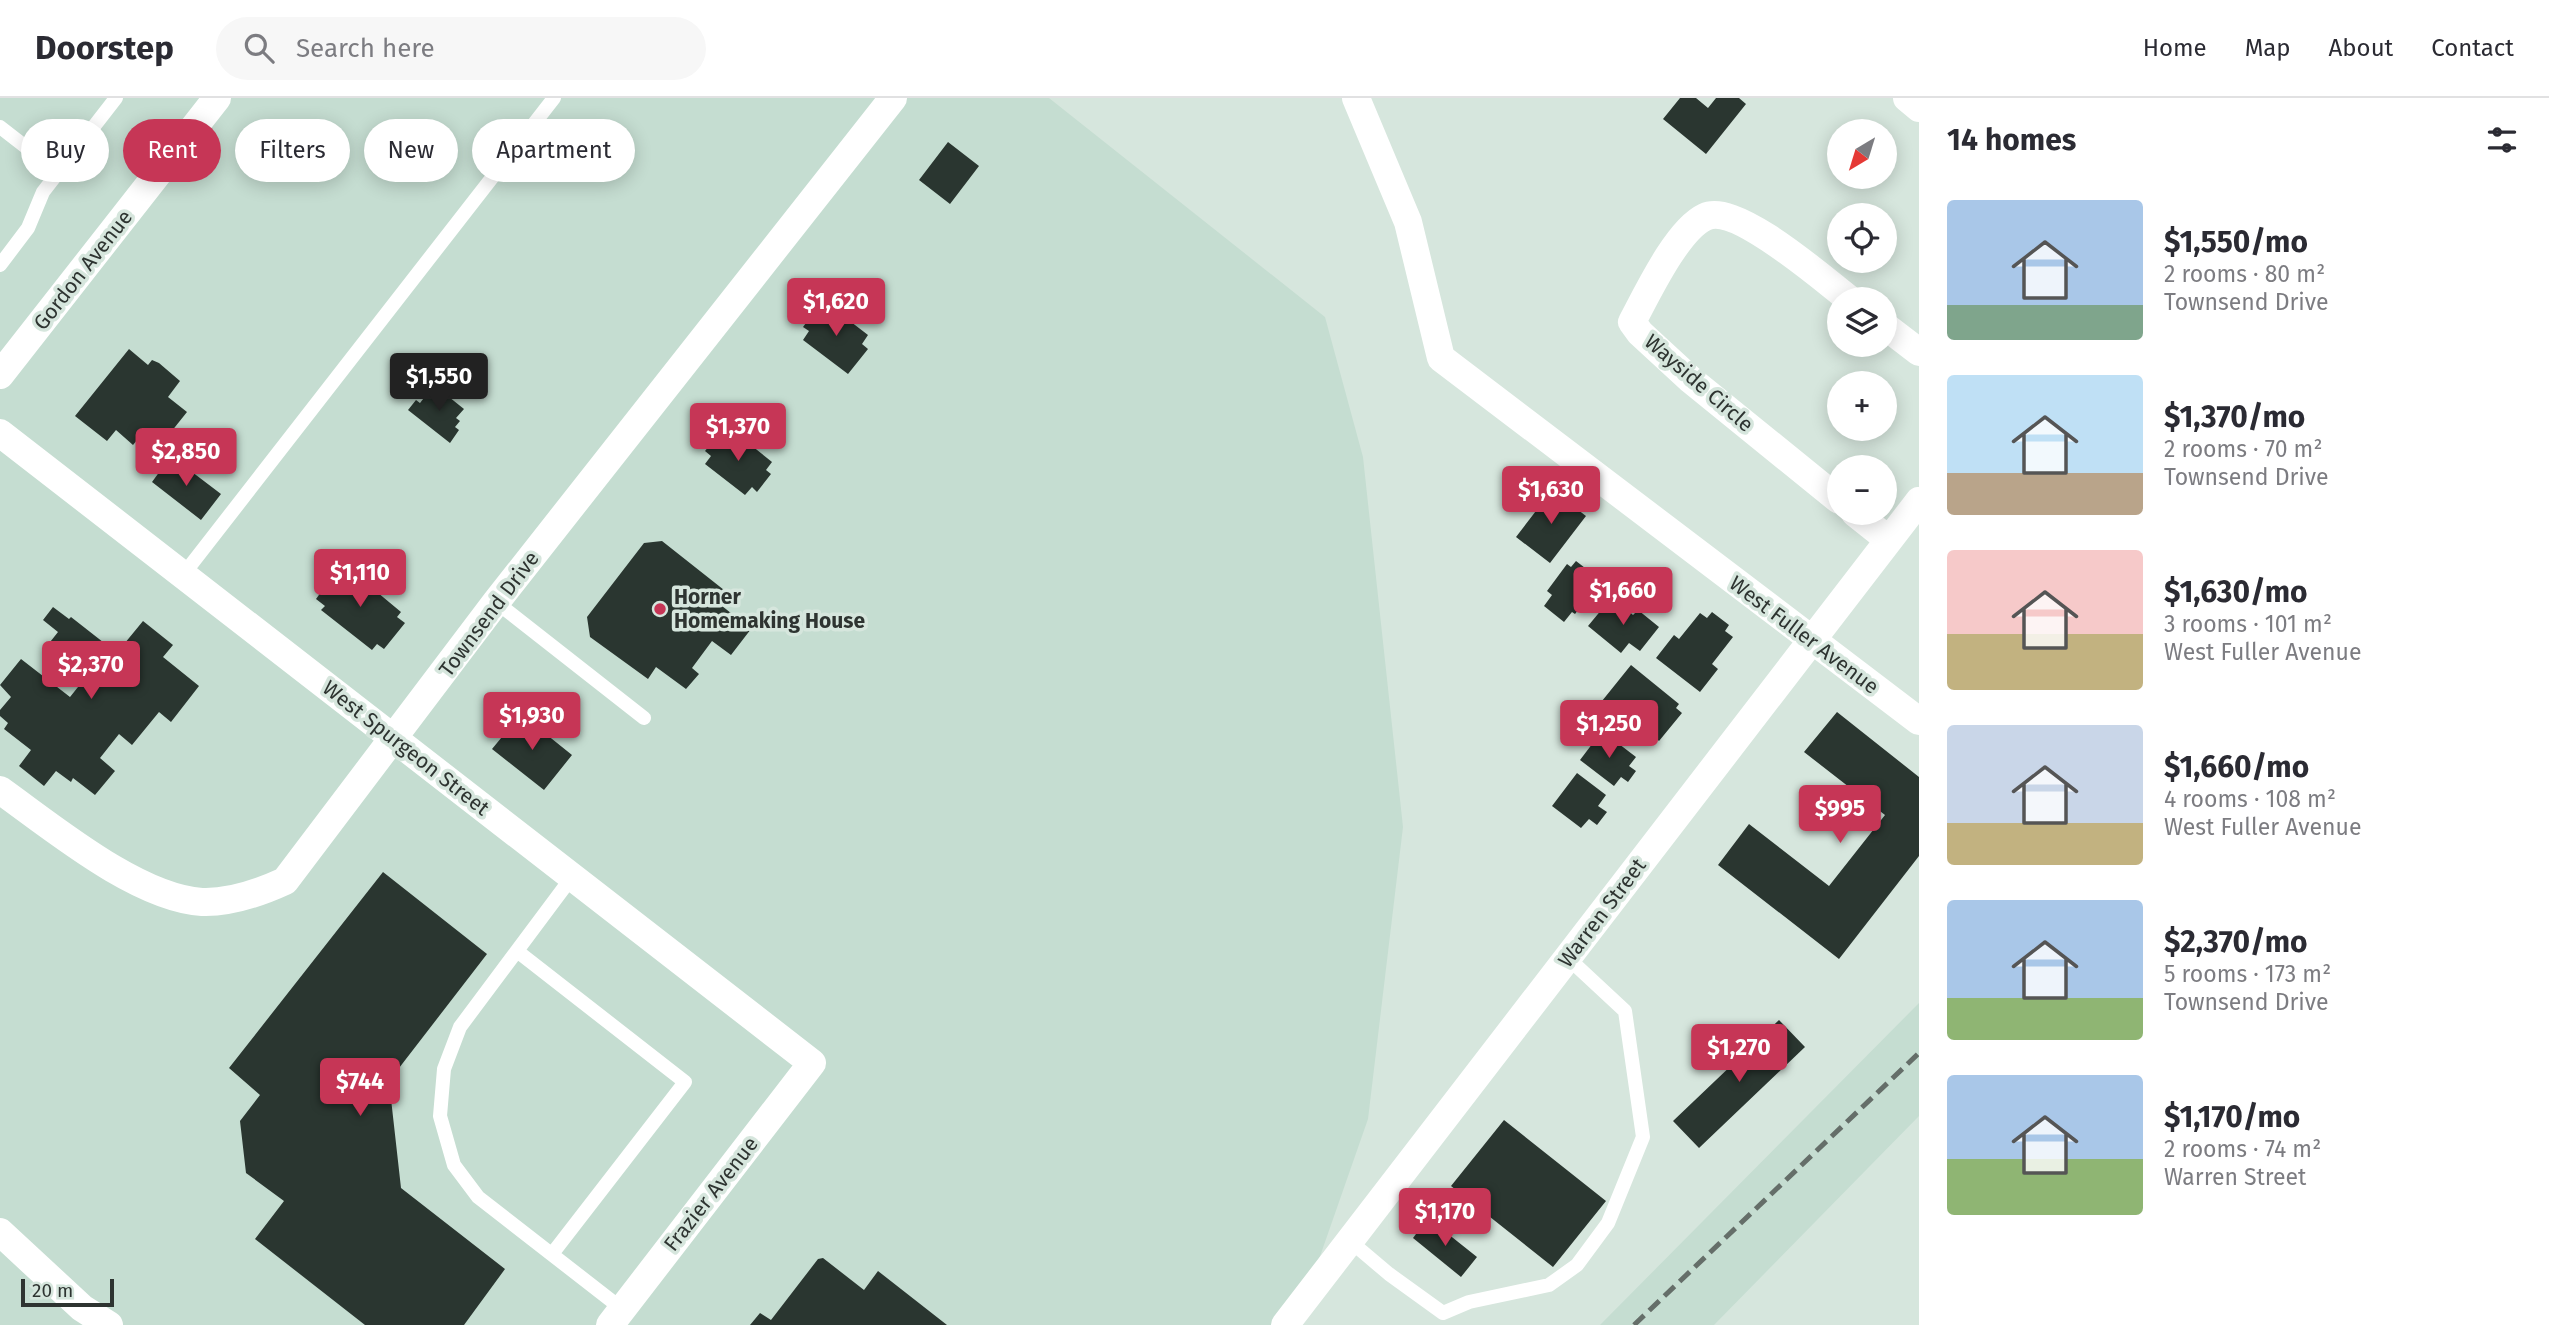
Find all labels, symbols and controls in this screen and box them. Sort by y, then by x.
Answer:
search box [216,17,706,80]
text: Doorstep [35,28,174,68]
icon: search [240,29,278,67]
text: Search here [296,33,435,64]
text: Home [2143,34,2207,62]
text: Map [2245,34,2291,62]
text: About [2329,34,2393,62]
text: Contact [2431,34,2514,62]
chip: Buy [21,119,109,182]
chip: Rent [123,119,221,182]
chip: Filters [235,119,350,182]
chip: New [364,119,458,182]
chip: Apartment [472,119,635,182]
north arrow [1827,119,1897,189]
map controls [1827,119,1897,525]
icon: filters [2483,121,2521,159]
text: 14 homes [1947,122,2076,158]
button: locate [1827,203,1897,273]
street label: Gordon Avenue [28,205,138,335]
text: $1,550/mo [2164,224,2308,260]
icon: home [2003,228,2087,312]
text: 2 rooms · 80 m² [2164,260,2325,288]
pin: $1,620 [779,278,893,338]
text: $1,620 [803,287,869,315]
button: layers [1827,287,1897,357]
text: Townsend Drive [2164,288,2329,316]
street label: Wayside Circle [1639,329,1759,437]
pin: $1,550 [382,354,496,413]
text: $1,550 [406,362,472,390]
button: + [1827,371,1897,441]
text: $1,370/mo [2164,399,2305,435]
icon: home [2003,403,2087,487]
pin: $1,370 [681,404,795,463]
text: $1,370 [706,412,770,440]
pin: $2,850 [129,428,243,488]
text: 2 rooms · 70 m² [2164,435,2322,463]
text: $2,850 [152,437,220,465]
button: − [1827,455,1897,525]
text: Townsend Drive [2164,463,2329,491]
pin: $1,630 [1494,466,1608,526]
text: $1,630 [1518,475,1584,503]
street label: Townsend Drive [433,546,545,682]
pin: $1,110 [303,550,417,609]
text: $1,110 [330,558,390,586]
pin: $1,660 [1566,568,1680,627]
street label: West Fuller Avenue [1724,570,1884,700]
text: $1,630/mo [2164,574,2308,610]
text: $1,660 [1589,576,1657,604]
icon: home [2003,578,2087,662]
place label: Horner Homemaking House [674,584,865,634]
marker: Horner Homemaking House [652,601,668,617]
text: 3 rooms · 101 m² [2164,610,2332,638]
text: West Fuller Avenue [2164,638,2361,666]
pin: $2,370 [34,642,148,701]
text: $2,370 [58,650,124,678]
street label: West Spurgeon Street [317,675,495,821]
pin: $1,930 [475,692,589,752]
pin: $1,250 [1552,700,1666,760]
text: $1,930 [499,701,565,729]
text: $1,250 [1576,709,1642,737]
text: $1,660/mo [2164,749,2309,785]
icon: home [2003,753,2087,837]
text: 4 rooms · 108 m² [2164,785,2336,813]
pin: $995 [1799,786,1881,845]
text: $995 [1815,794,1865,822]
text: West Fuller Avenue [2164,813,2361,841]
street label: Warren Street [1552,853,1652,973]
text: $2,370/mo [2164,924,2308,960]
icon: home [2003,928,2087,1012]
text: 5 rooms · 173 m² [2164,960,2331,988]
text: Townsend Drive [2164,988,2329,1016]
pin: $1,270 [1682,1024,1796,1084]
text: $1,270 [1707,1033,1771,1061]
pin: $744 [319,1058,401,1118]
text: $744 [336,1067,384,1095]
text: $1,170/mo [2164,1099,2300,1135]
icon: home [2003,1103,2087,1187]
street label: Frazier Avenue [658,1132,764,1256]
text: 2 rooms · 74 m² [2164,1135,2321,1163]
text: Warren Street [2164,1163,2306,1191]
pin: $1,170 [1388,1188,1502,1248]
text: $1,170 [1415,1197,1475,1225]
scale bar [21,1276,114,1308]
text: 20 m [32,1279,73,1302]

